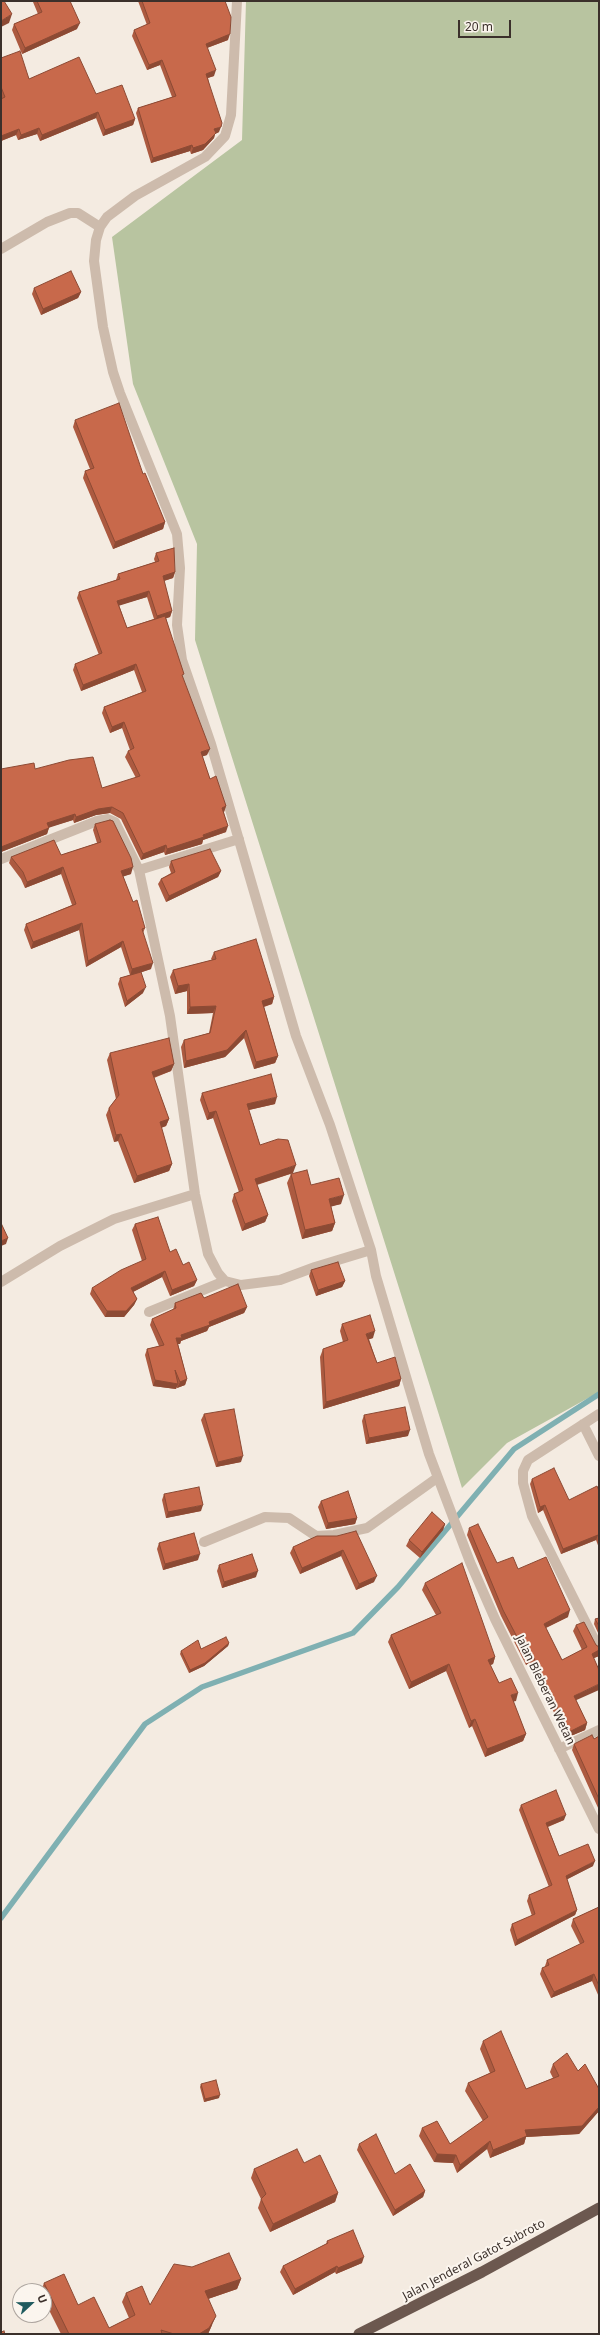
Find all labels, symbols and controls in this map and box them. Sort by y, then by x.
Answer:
scale bar [460,12,513,38]
text: 20 m [465,18,493,35]
street label: Jalan Bleberan Wetan [512,1633,578,1747]
street label: Jalan Jenderal Gatot Subroto [400,2216,548,2304]
north arrow [12,2283,52,2323]
text: U [34,2292,51,2305]

